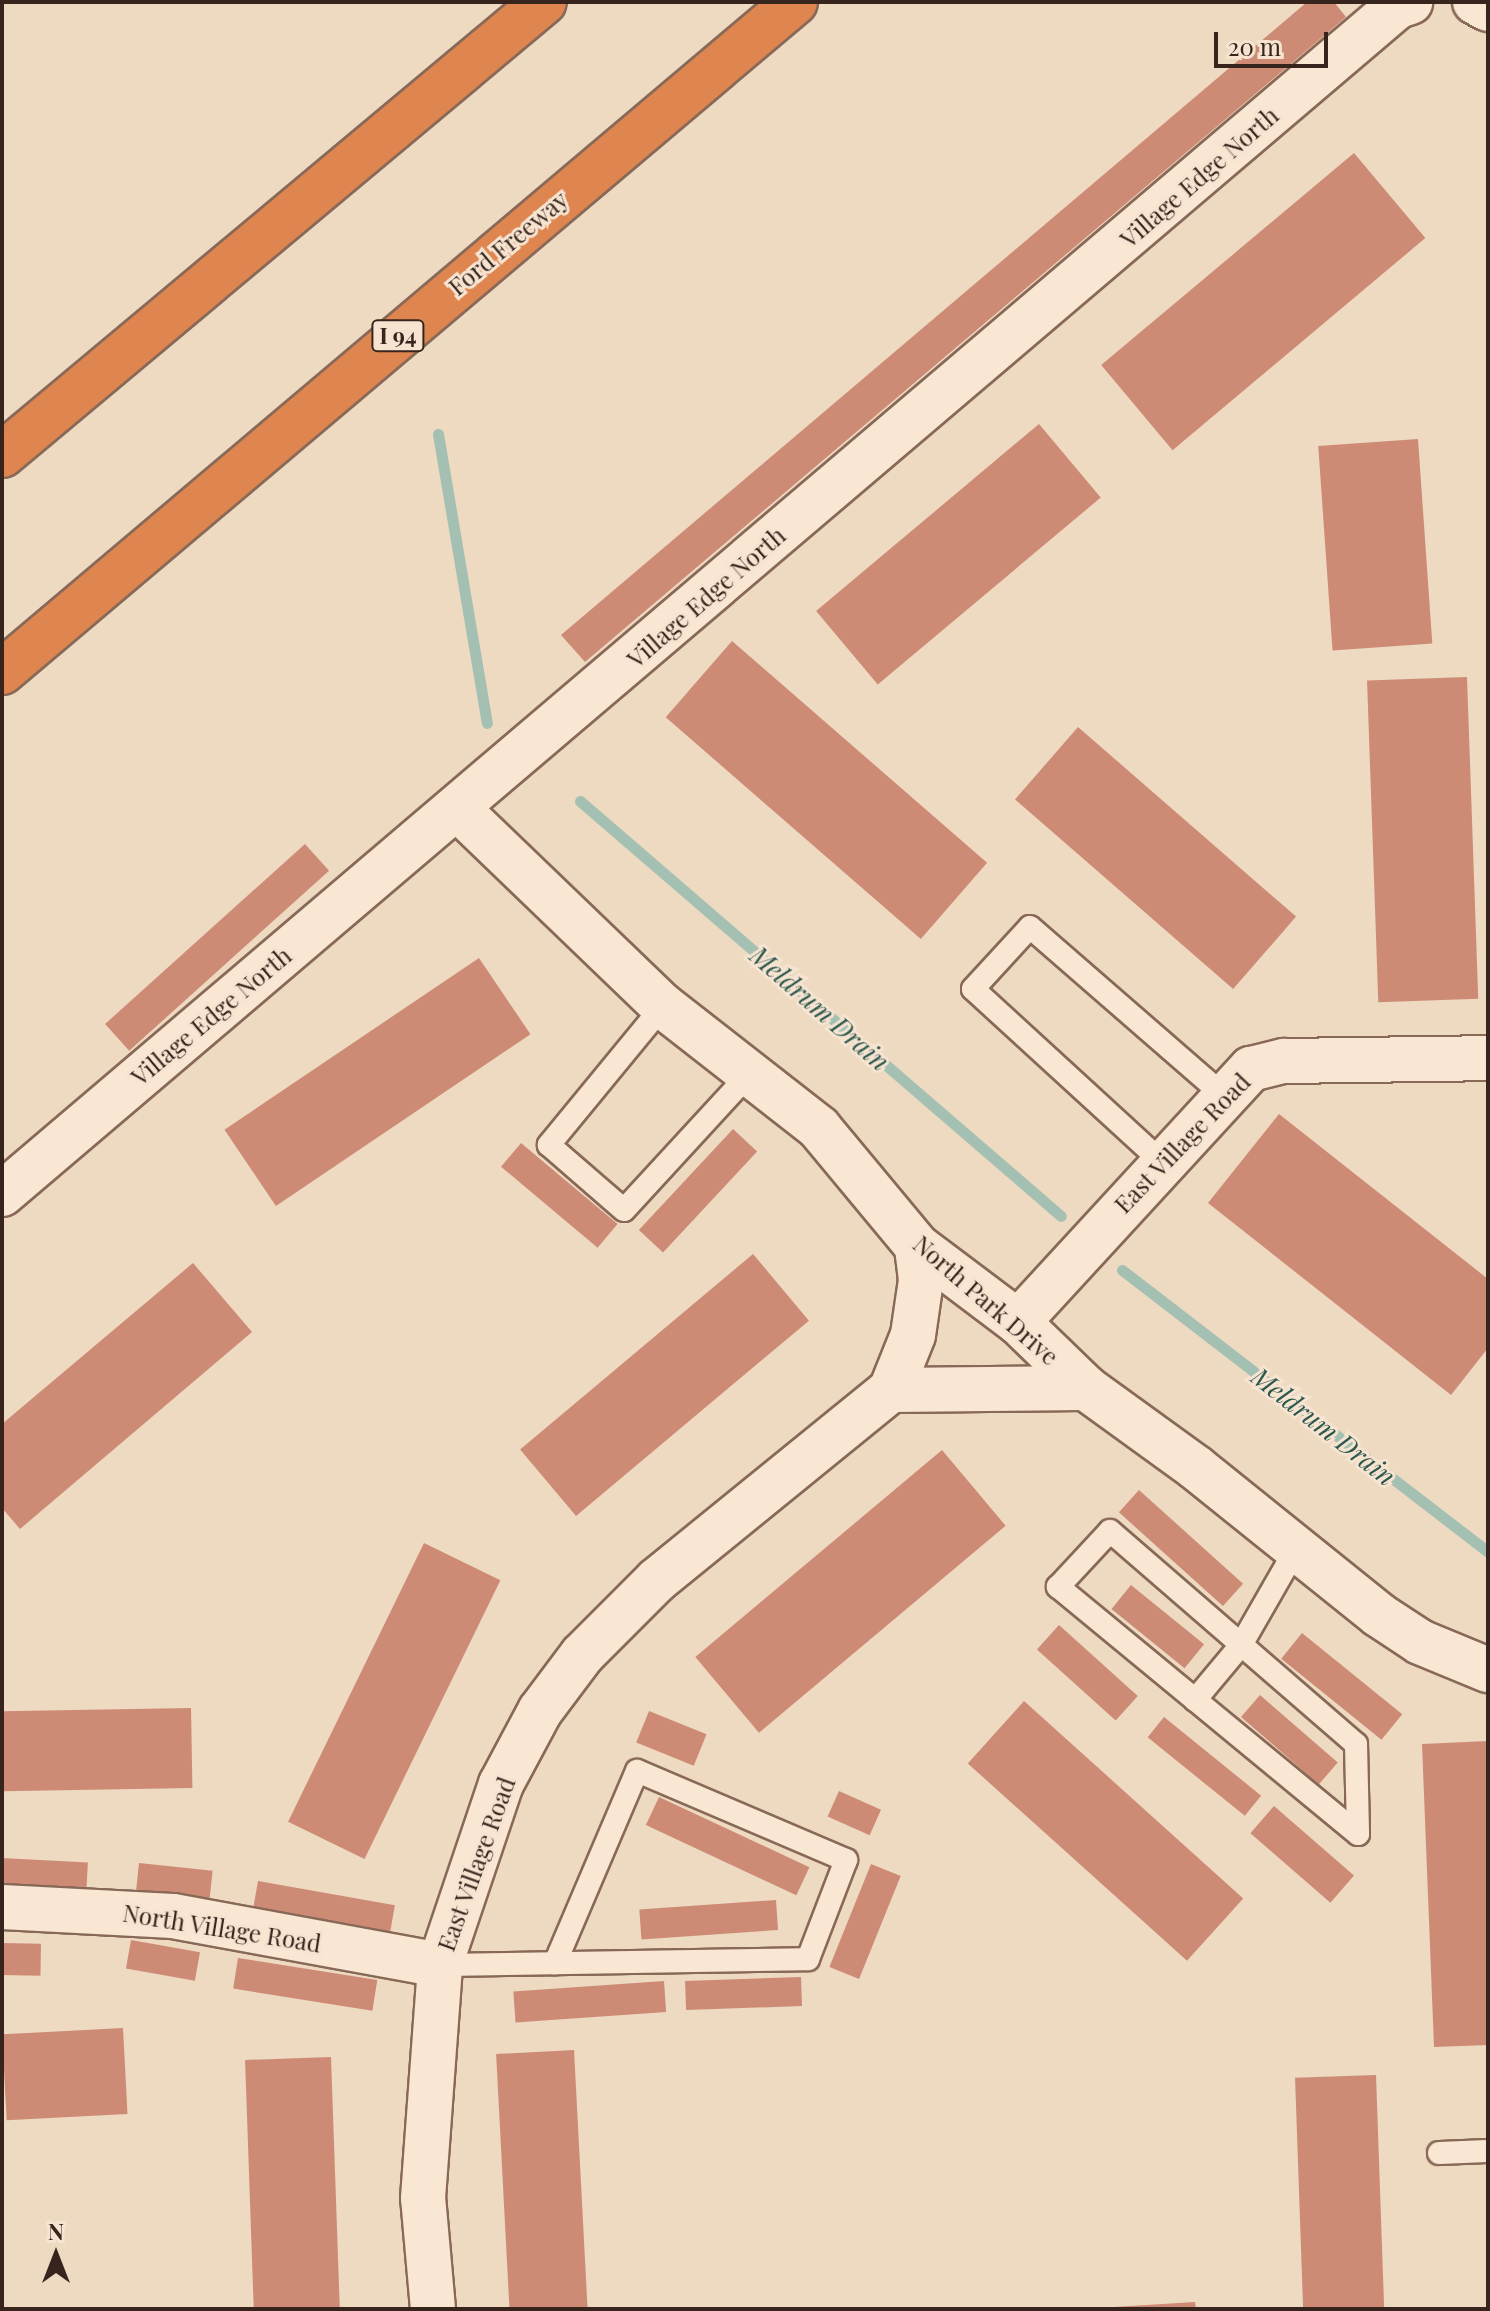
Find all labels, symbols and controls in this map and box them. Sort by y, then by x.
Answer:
scale bar [1218,16,1332,66]
text: 20 m [1228,30,1281,62]
street label: Village Edge North [1114,101,1284,253]
street label: Ford Freeway [443,185,573,301]
road number: I 94 [370,318,426,354]
street label: Village Edge North [621,521,791,673]
water label: Meldrum Drain [744,939,896,1077]
street label: Village Edge North [125,941,297,1091]
street label: East Village Road [1108,1067,1256,1219]
street label: North Park Drive [908,1229,1064,1371]
water label: Meldrum Drain [1246,1360,1402,1492]
street label: East Village Road [431,1773,521,1955]
street label: North Village Road [120,1898,324,1958]
north arrow [16,2215,96,2295]
text: N [48,2216,64,2246]

